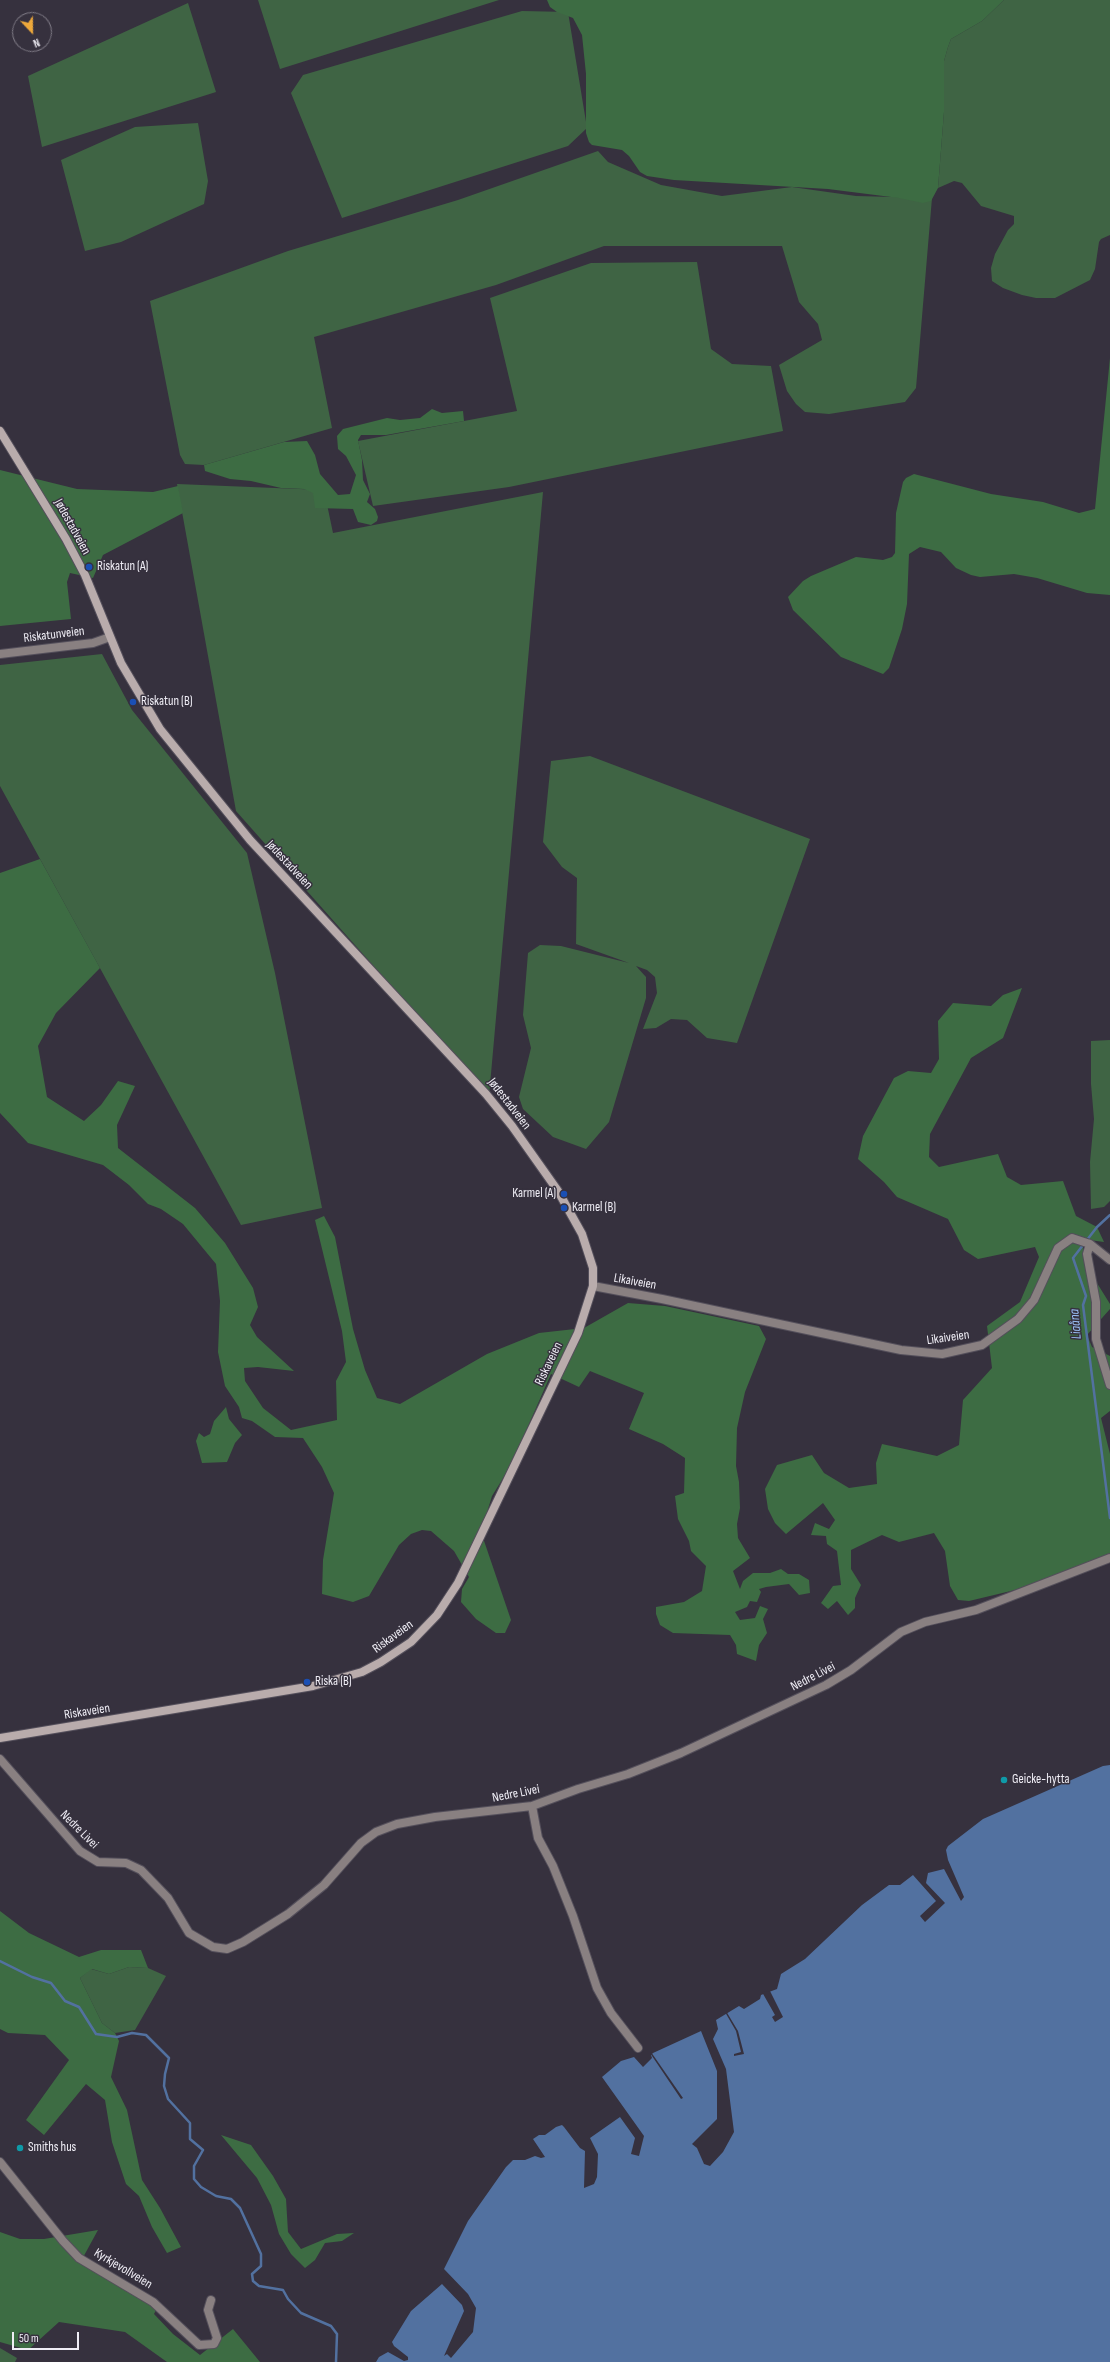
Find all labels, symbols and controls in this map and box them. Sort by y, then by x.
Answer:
north arrow [12,12,52,52]
text: N [31,36,41,50]
street label: Jødestadveien [50,497,94,557]
place label: Riskatun (A) [97,559,148,575]
marker: Riskatun (A) [84,562,94,572]
street label: Riskatunveien [23,624,85,646]
place label: Riskatun (B) [141,694,193,710]
marker: Riskatun (B) [128,697,138,707]
street label: Jødestadveien [262,837,316,893]
street label: Jødestadveien [484,1075,534,1133]
place label: Karmel (A) [512,1186,556,1202]
marker: Karmel (A) [559,1189,569,1199]
place label: Karmel (B) [572,1200,616,1216]
marker: Karmel (B) [559,1203,569,1213]
street label: Likaiveien [612,1271,658,1293]
water label: Liaåna [1066,1308,1086,1340]
street label: Likaiveien [926,1327,970,1349]
street label: Riskaveien [532,1340,566,1388]
street label: Riskaveien [370,1617,416,1657]
street label: Nedre Livei [788,1659,838,1695]
place label: Riska (B) [315,1674,352,1690]
marker: Riska (B) [302,1677,312,1687]
street label: Riskaveien [63,1701,111,1723]
place label: Geicke-hytta [1012,1772,1070,1788]
marker: Geicke-hytta [999,1775,1009,1785]
street label: Nedre Livei [491,1782,541,1806]
street label: Nedre Livei [57,1808,101,1852]
place label: Smiths hus [28,2140,76,2156]
marker: Smiths hus [15,2143,25,2153]
street label: Kyrkjevollveien [91,2246,155,2292]
scale bar [14,2324,81,2350]
text: 50 m [19,2331,39,2346]

